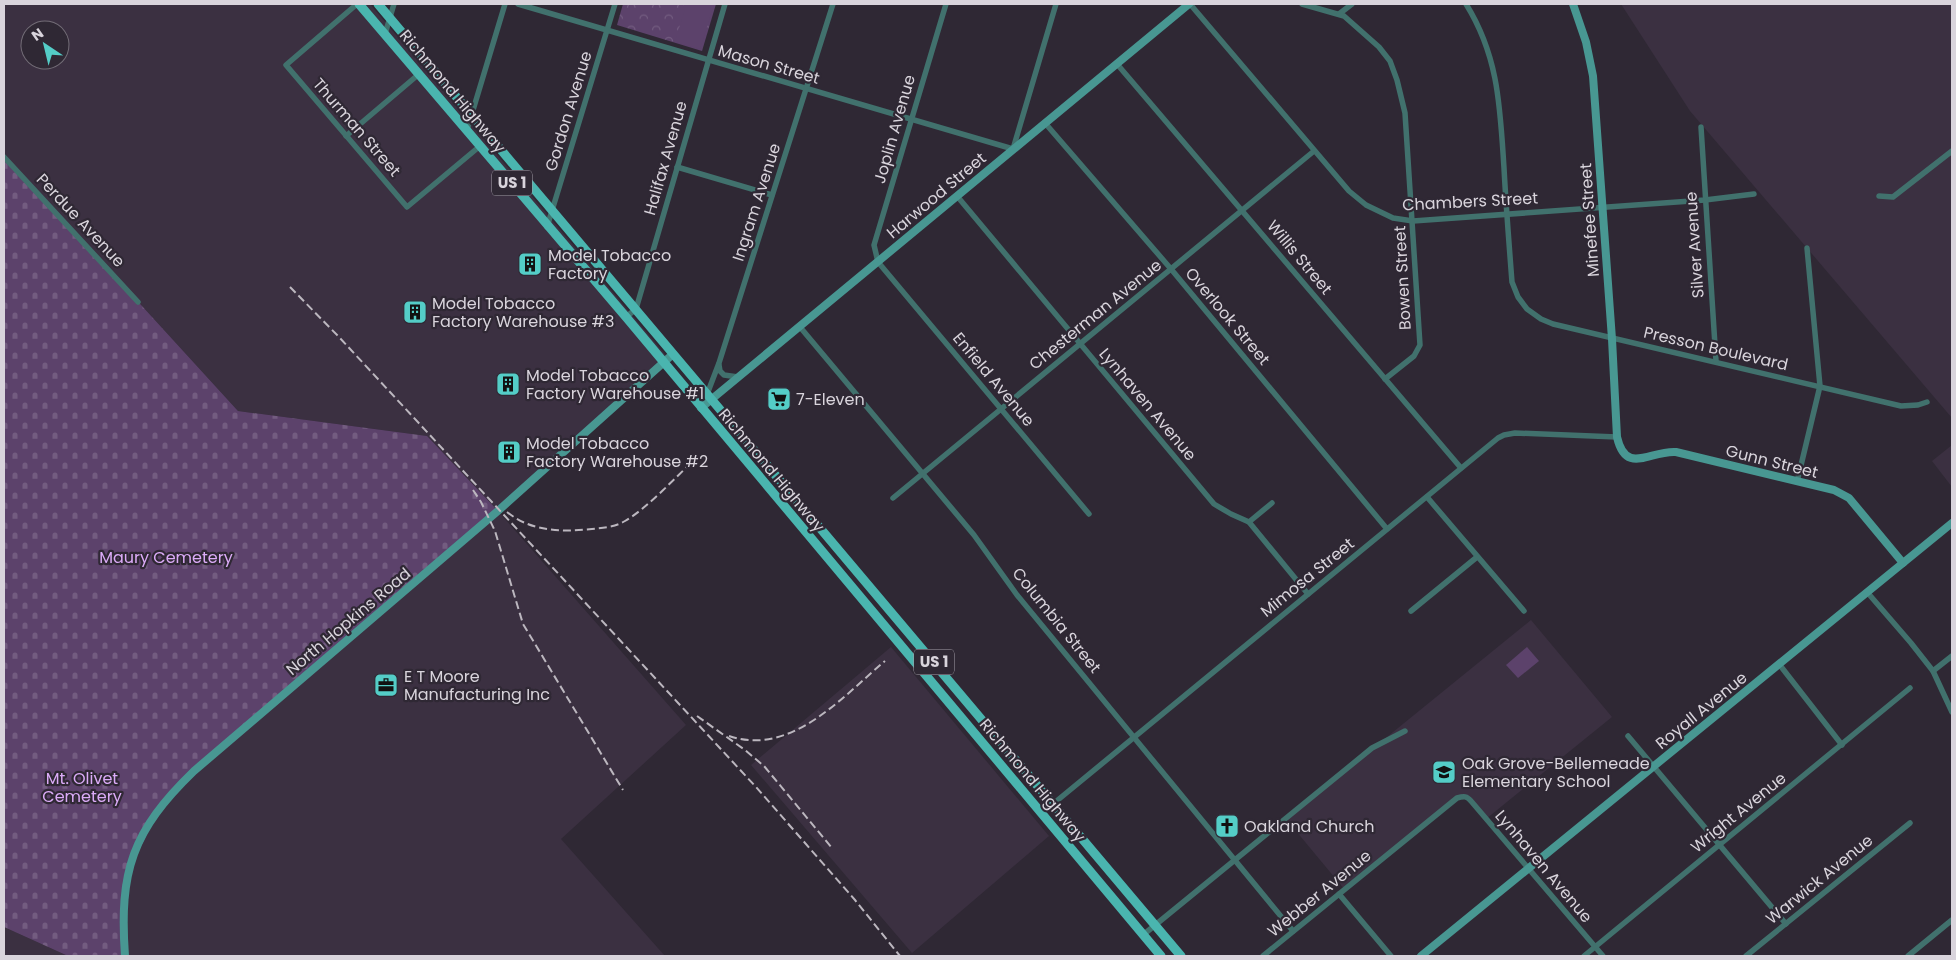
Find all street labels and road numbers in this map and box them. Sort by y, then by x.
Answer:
street label: Richmond Highway [394,25,511,158]
street label: Mason Street [715,39,822,90]
street label: Gordon Avenue [539,48,598,174]
street label: Joplin Avenue [868,72,921,186]
street label: Thurman Street [307,73,406,182]
street label: Halifax Avenue [638,98,693,218]
street label: Ingram Avenue [727,140,786,264]
street label: Harwood Street [882,147,991,244]
street label: Minefee Street [1574,162,1605,278]
street label: Perdue Avenue [31,168,130,272]
road number: US 1 [492,170,532,196]
street label: Chambers Street [1401,186,1539,217]
street label: Silver Avenue [1679,191,1710,299]
street label: Willis Street [1262,215,1338,300]
street label: Bowen Street [1388,225,1417,331]
street label: Chesterman Avenue [1024,254,1167,375]
street label: Overlook Street [1180,262,1275,370]
street label: Presson Boulevard [1642,321,1790,376]
street label: Enfield Avenue [947,327,1040,431]
street label: Lynhaven Avenue [1094,343,1202,466]
street label: Richmond Highway [713,404,830,537]
street label: Gunn Street [1723,439,1821,484]
street label: Mimosa Street [1255,532,1359,622]
street label: North Hopkins Road [281,562,416,681]
street label: Columbia Street [1007,563,1107,678]
road number: US 1 [914,650,954,674]
street label: Royall Avenue [1651,666,1752,755]
street label: Richmond Highway [974,714,1091,847]
street label: Wright Avenue [1686,767,1791,858]
street label: Lynhaven Avenue [1490,805,1598,928]
street label: Warwick Avenue [1761,829,1878,930]
street label: Webber Avenue [1263,844,1376,942]

